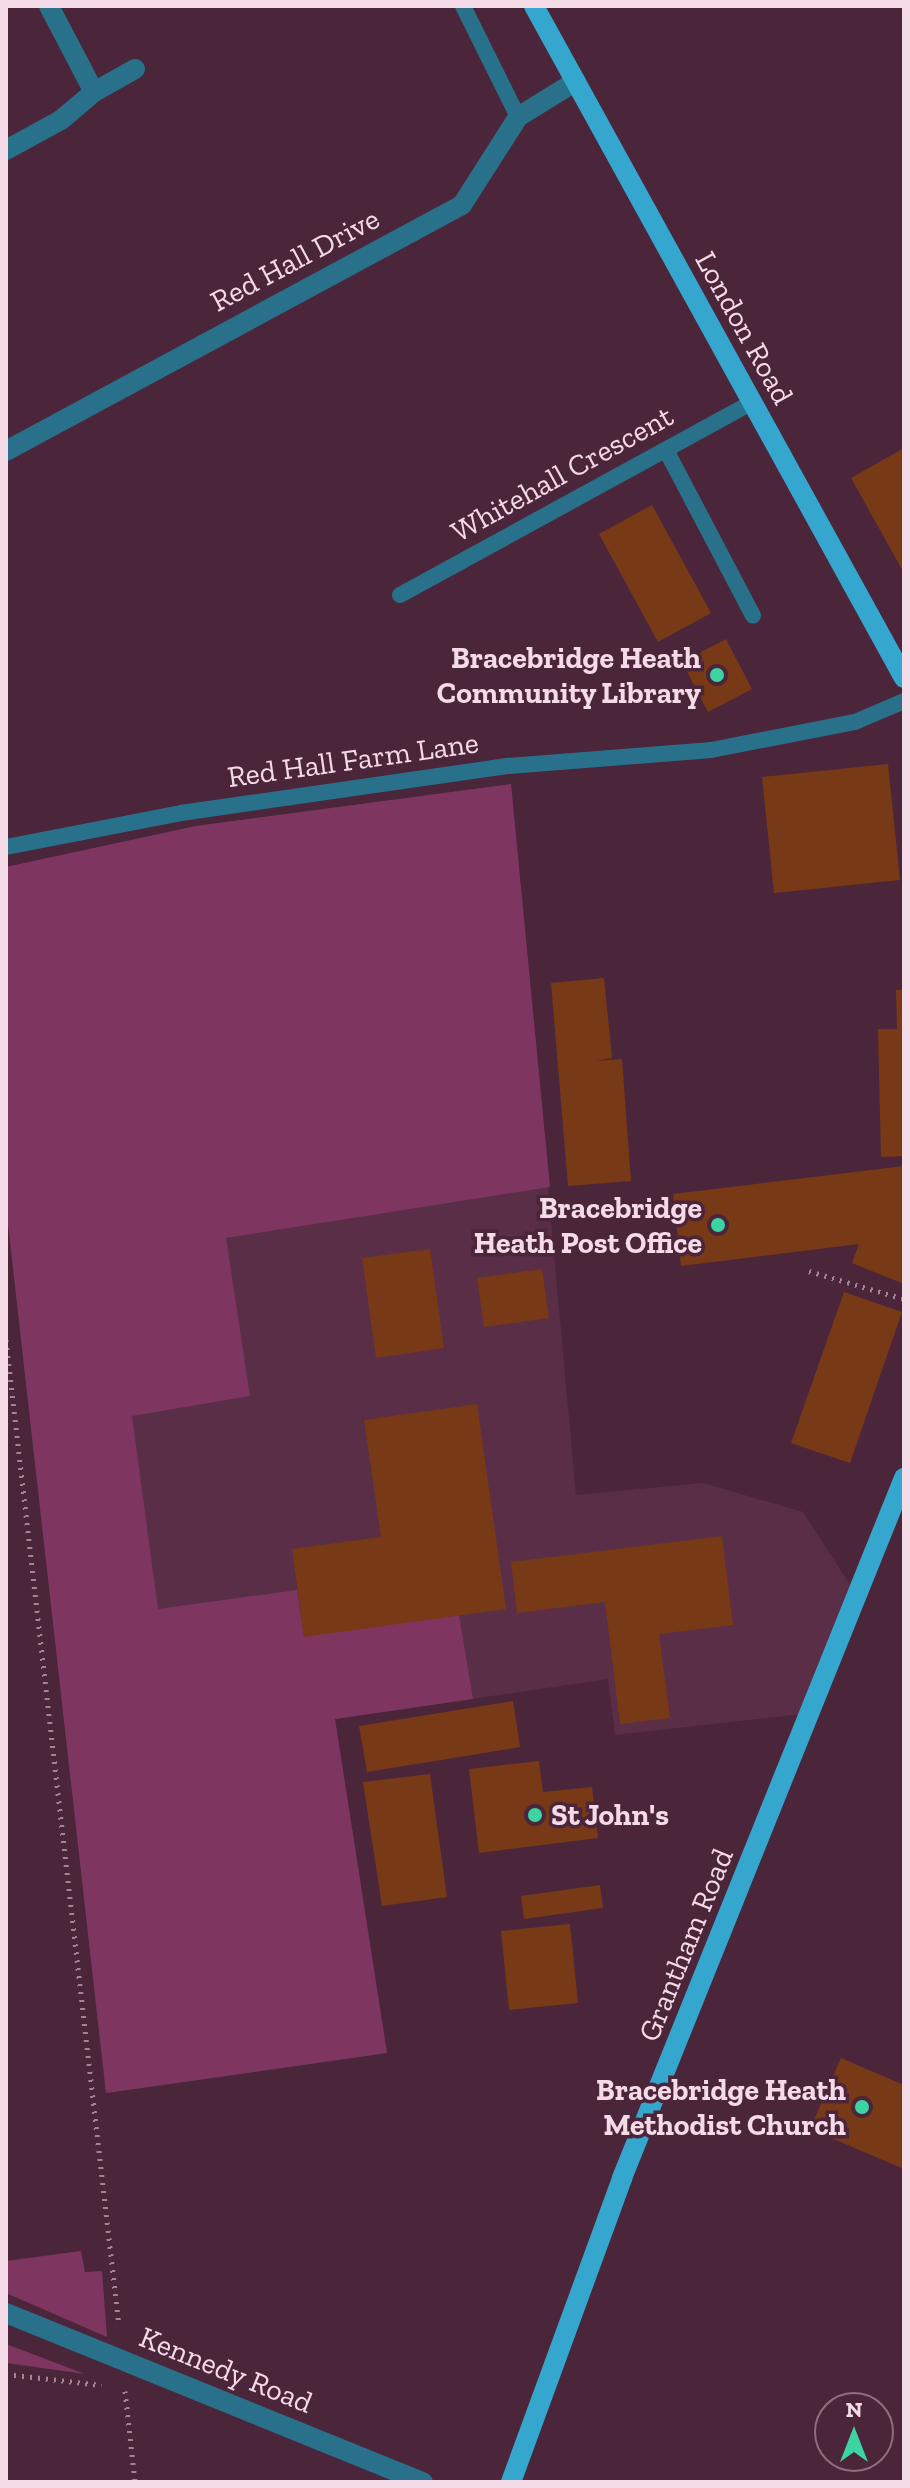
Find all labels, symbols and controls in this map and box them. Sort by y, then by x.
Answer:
street label: Red Hall Drive [205,201,385,319]
street label: London Road [687,245,801,411]
street label: Whitehall Crescent [445,398,679,550]
place label: Bracebridge Heath Community Library [436,640,701,710]
marker: Bracebridge Heath Community Library [708,666,726,684]
street label: Red Hall Farm Lane [225,725,481,795]
place label: Bracebridge Heath Post Office [474,1190,702,1260]
marker: Bracebridge Heath Post Office [709,1216,727,1234]
place label: St John's [551,1797,669,1833]
marker: St John's [526,1806,544,1824]
street label: Grantham Road [631,1843,741,2047]
place label: Bracebridge Heath Methodist Church [596,2072,846,2142]
marker: Bracebridge Heath Methodist Church [853,2098,871,2116]
street label: Kennedy Road [134,2319,318,2421]
north arrow [814,2392,894,2472]
text: N [846,2396,862,2423]

